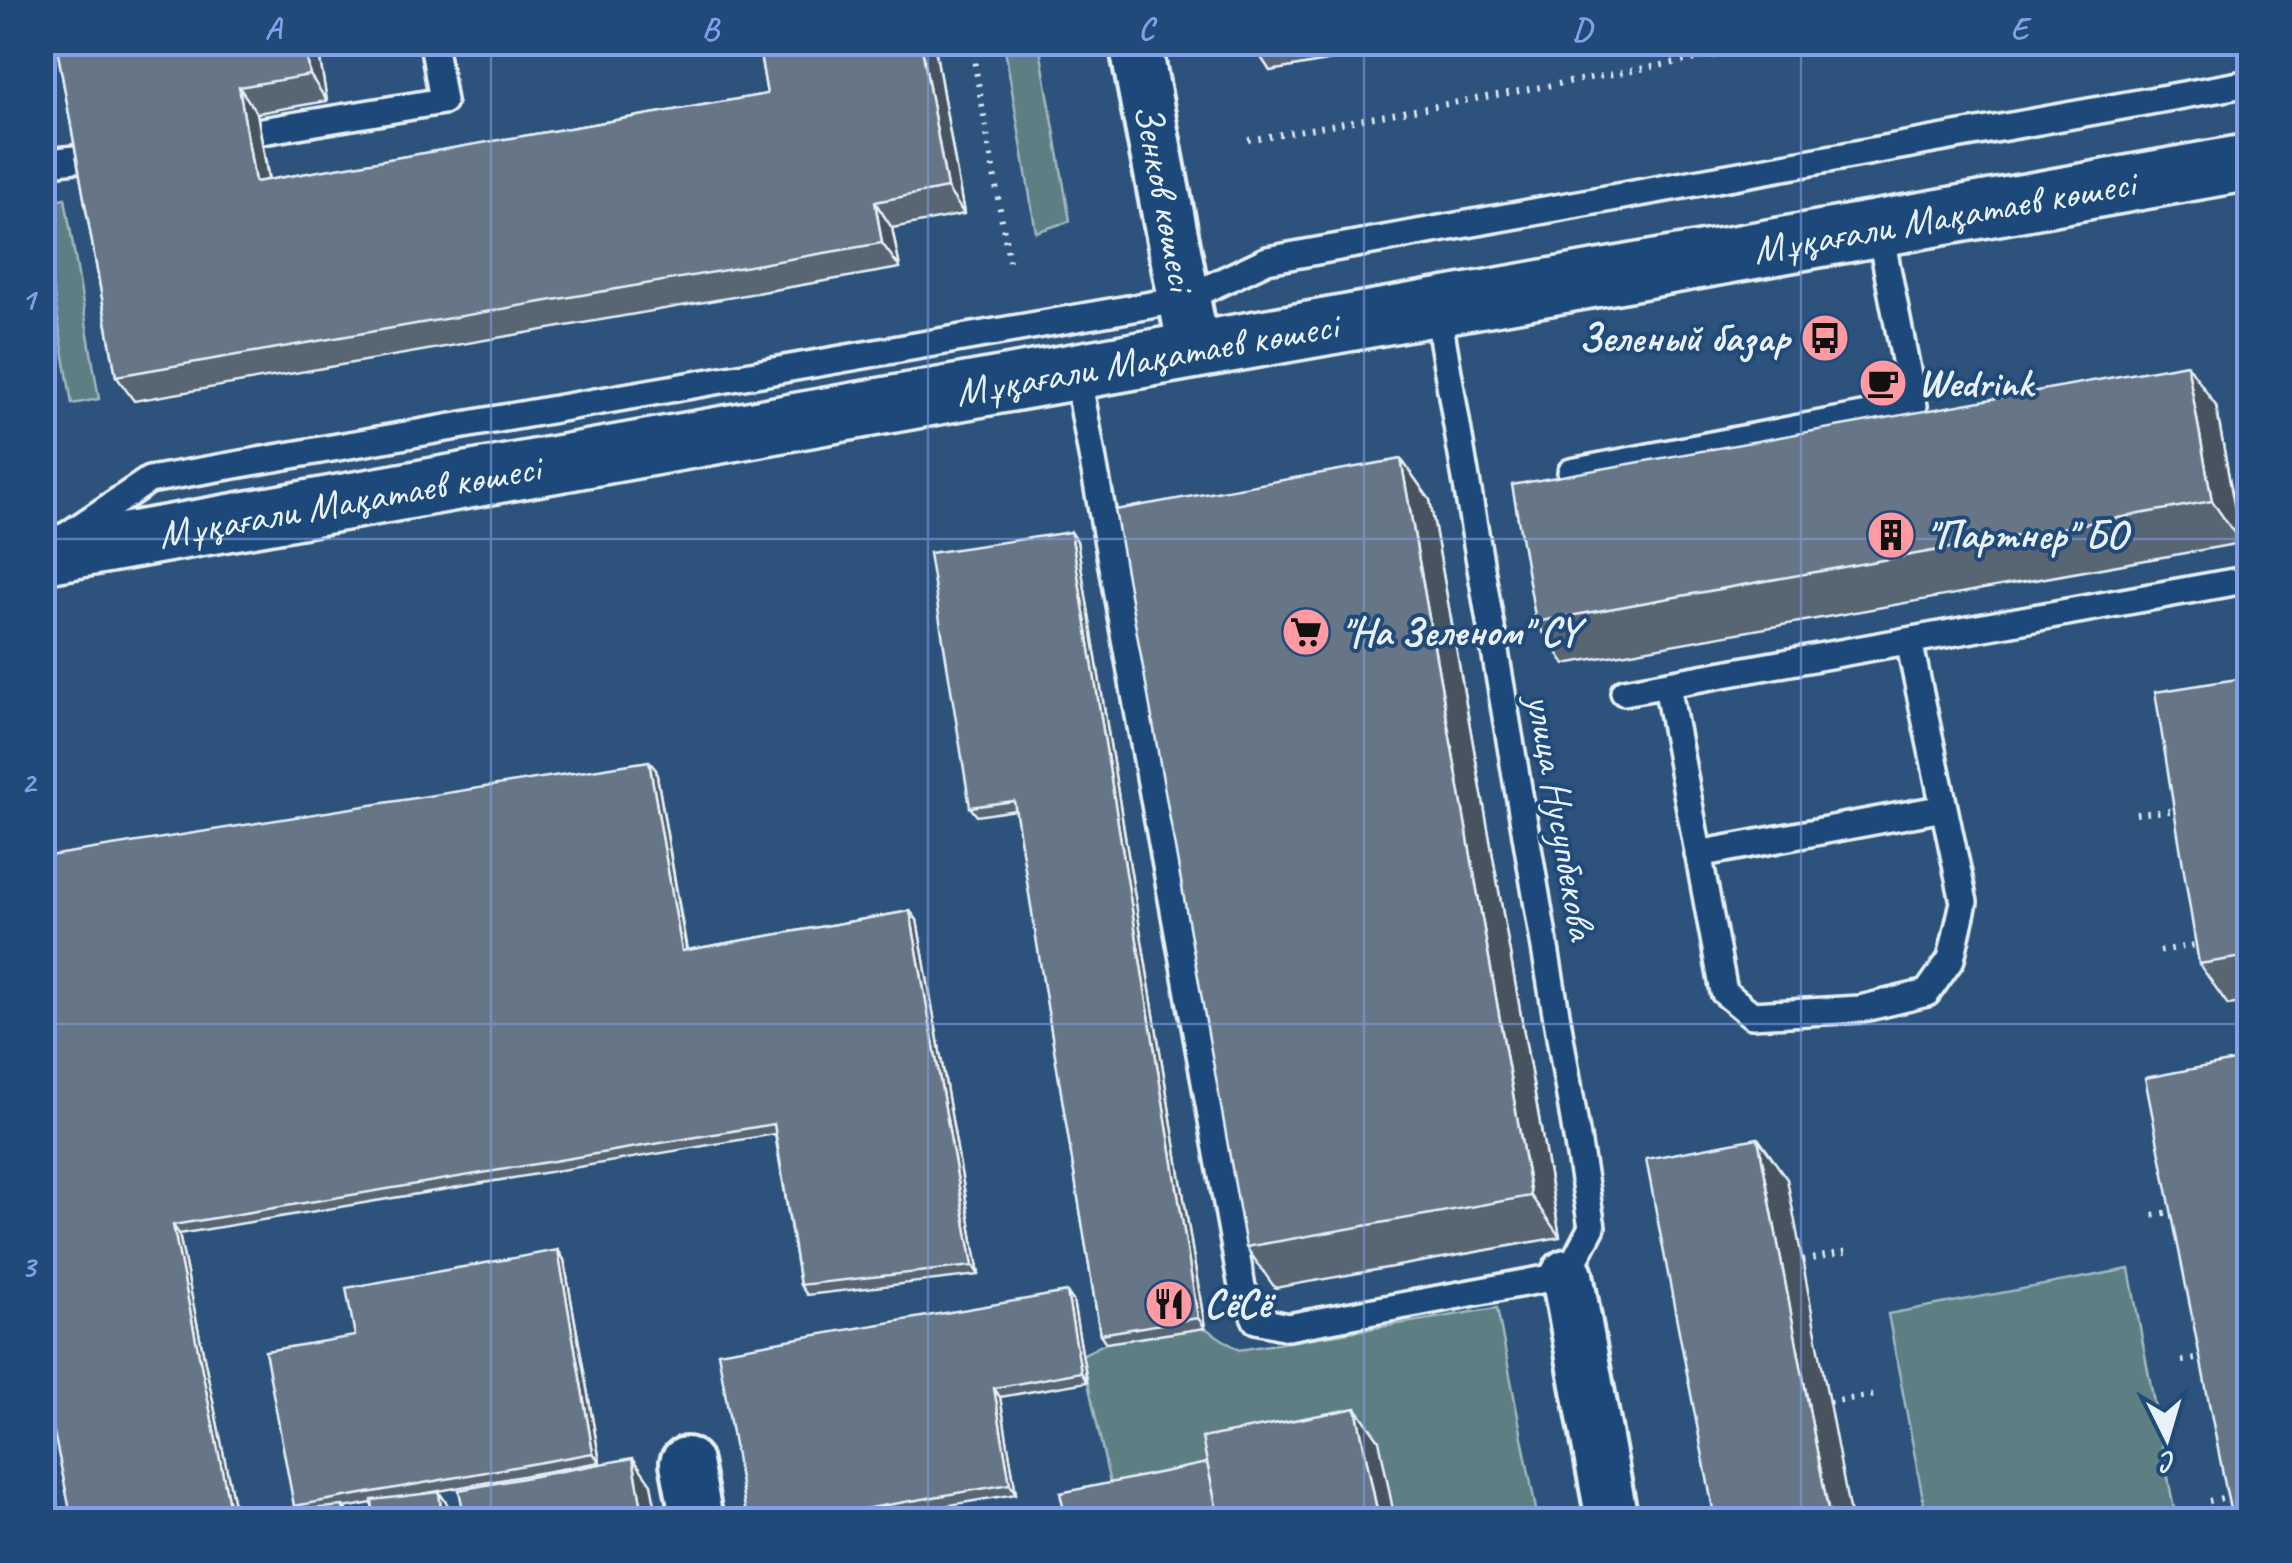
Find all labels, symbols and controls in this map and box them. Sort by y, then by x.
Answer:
text: A [265,8,284,49]
text: B [702,8,721,49]
text: C [1138,8,1158,49]
text: D [1573,8,1595,49]
text: E [2010,8,2032,49]
street label: Зенков көшесі [1122,100,1208,299]
street label: Мұқағали Мақатаев көшесі [1749,157,2143,275]
text: 1 [21,278,39,319]
street label: Мұқағали Мақатаев көшесі [952,300,1346,417]
bus stop icon: Зеленый базар [1799,312,1851,364]
place label: Зеленый базар [1579,313,1792,363]
cafe icon: Wedrink [1857,357,1909,409]
place label: Wedrink [1918,358,2036,408]
street label: Мұқағали Мақатаев көшесі [154,442,548,560]
building icon: "Партнер" БО [1865,509,1917,561]
place label: "Партнер" БО [1926,510,2131,560]
supermarket icon: "На Зеленом" СҮ [1280,606,1332,658]
place label: "На Зеленом" СҮ [1341,607,1587,657]
street label: улица Нусупбекова [1515,689,1608,946]
text: 2 [21,762,38,803]
text: 3 [21,1246,38,1287]
restaurant icon: СёСё [1143,1278,1195,1330]
place label: СёСё [1204,1279,1277,1329]
north arrow [2117,1388,2217,1488]
text: С [2158,1444,2178,1481]

